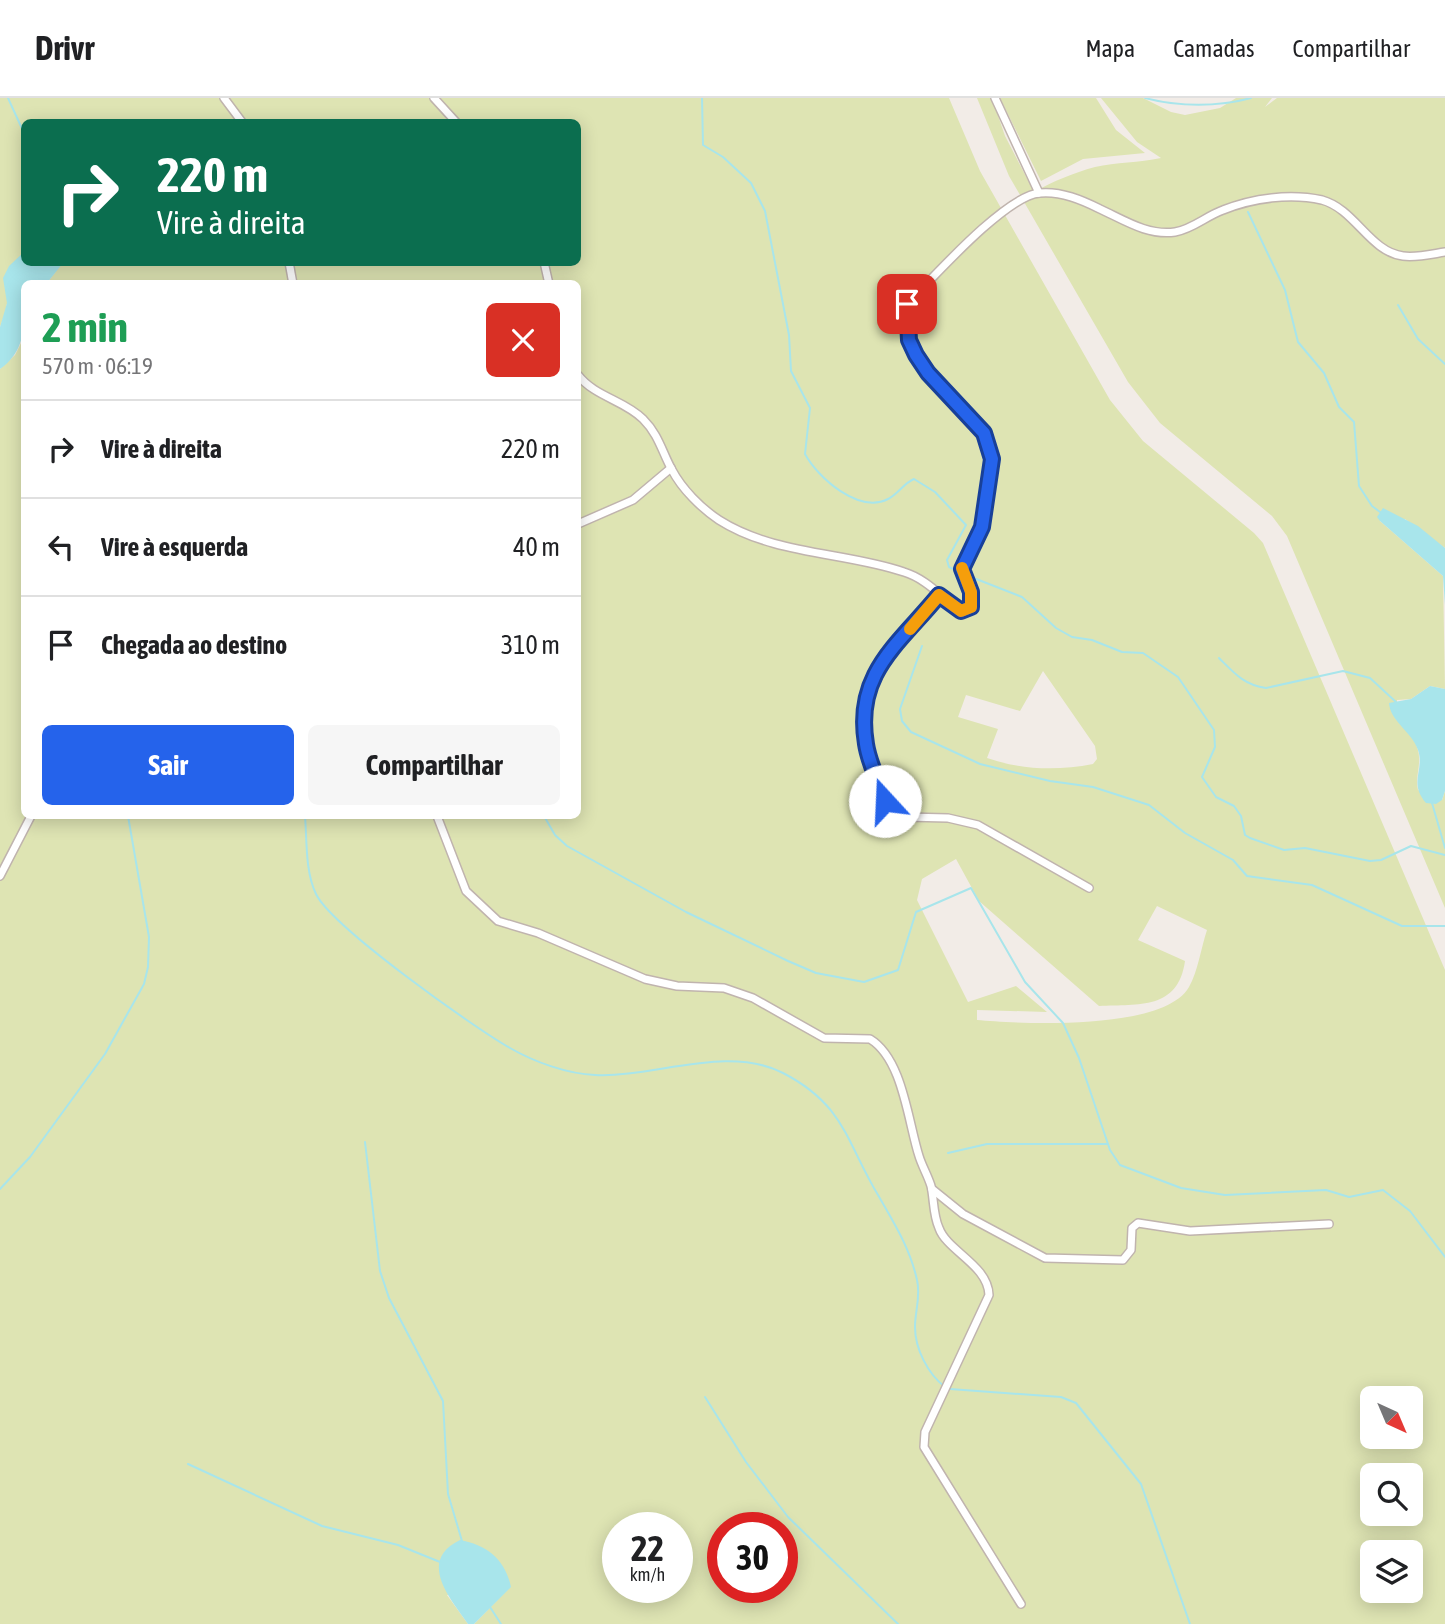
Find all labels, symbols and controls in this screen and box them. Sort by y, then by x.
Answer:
text: Drivr [35,29,94,67]
text: Mapa [1085,35,1135,62]
text: Camadas [1173,35,1255,62]
text: Compartilhar [1293,35,1410,62]
text: 220 m [157,146,268,202]
icon: right [42,147,133,238]
text: Vire à direita [157,204,306,241]
pin [877,274,937,334]
icon: arrive [888,285,926,323]
text: 2 min [42,303,128,351]
button: close [486,303,560,377]
text: 570 m · 06:19 [42,353,153,379]
icon: right [42,430,80,468]
text: Vire à direita [101,434,222,464]
text: 220 m [501,434,560,464]
icon: left [42,528,80,566]
text: Vire à esquerda [101,532,248,562]
text: 40 m [513,532,560,562]
icon: arrive [42,626,80,664]
text: Chegada ao destino [101,630,287,660]
text: 310 m [501,630,560,660]
button: Sair [42,725,294,805]
button: Compartilhar [308,725,560,805]
position arrow [848,764,922,838]
north arrow [1360,1386,1423,1449]
map controls [1360,1386,1423,1603]
button: search [1360,1463,1423,1526]
speed limit sign: 30 [707,1512,798,1603]
text: 22 [631,1528,664,1568]
button: layers [1360,1540,1423,1603]
text: km/h [630,1564,665,1585]

